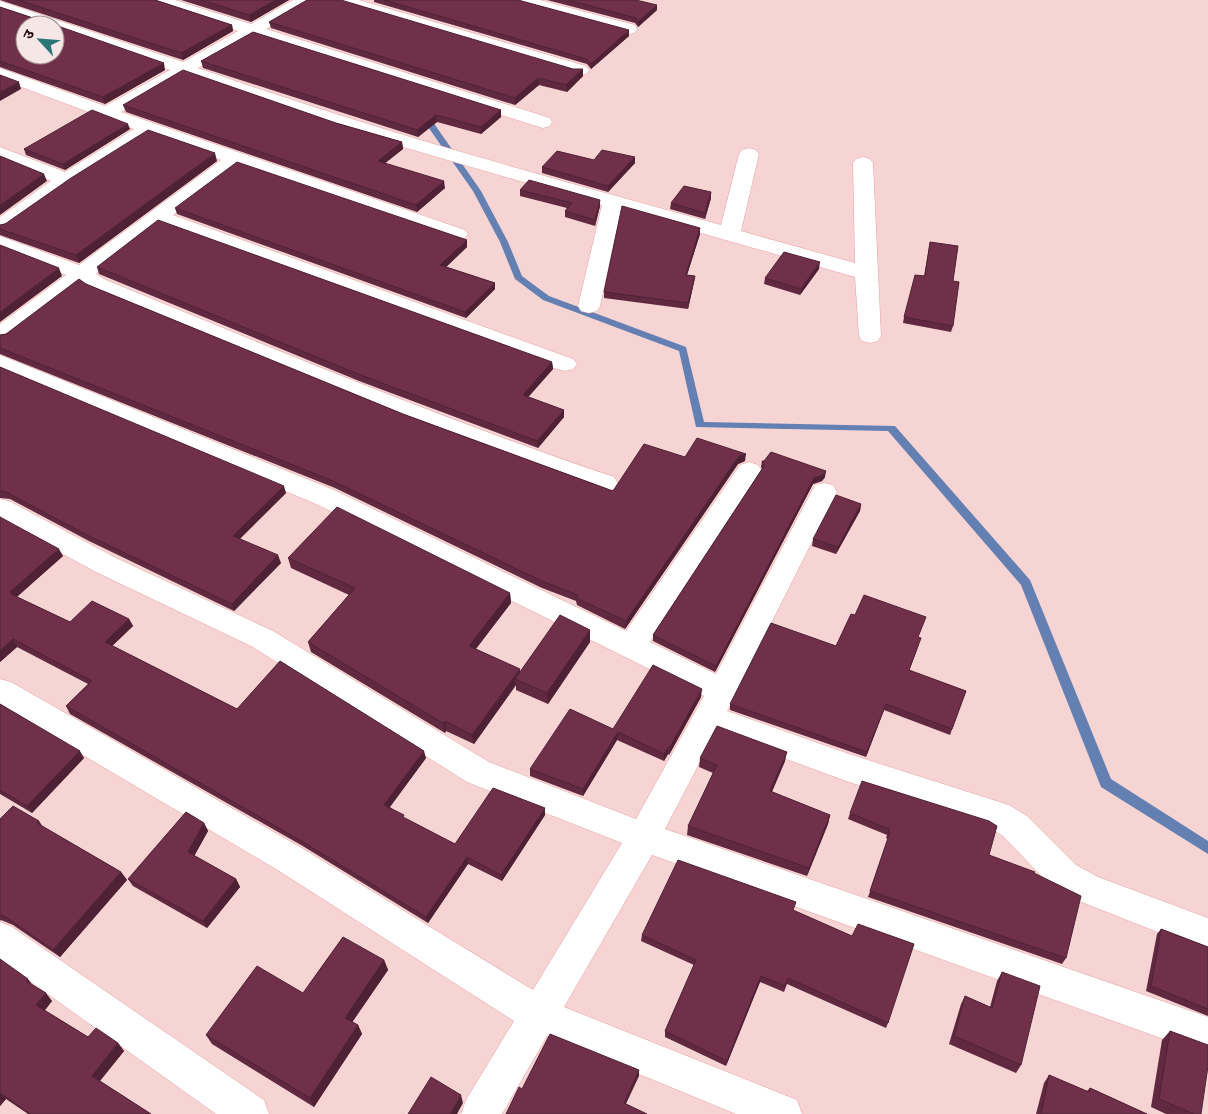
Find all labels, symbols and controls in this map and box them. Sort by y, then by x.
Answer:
north arrow [15,15,65,65]
text: उ [18,26,39,42]

